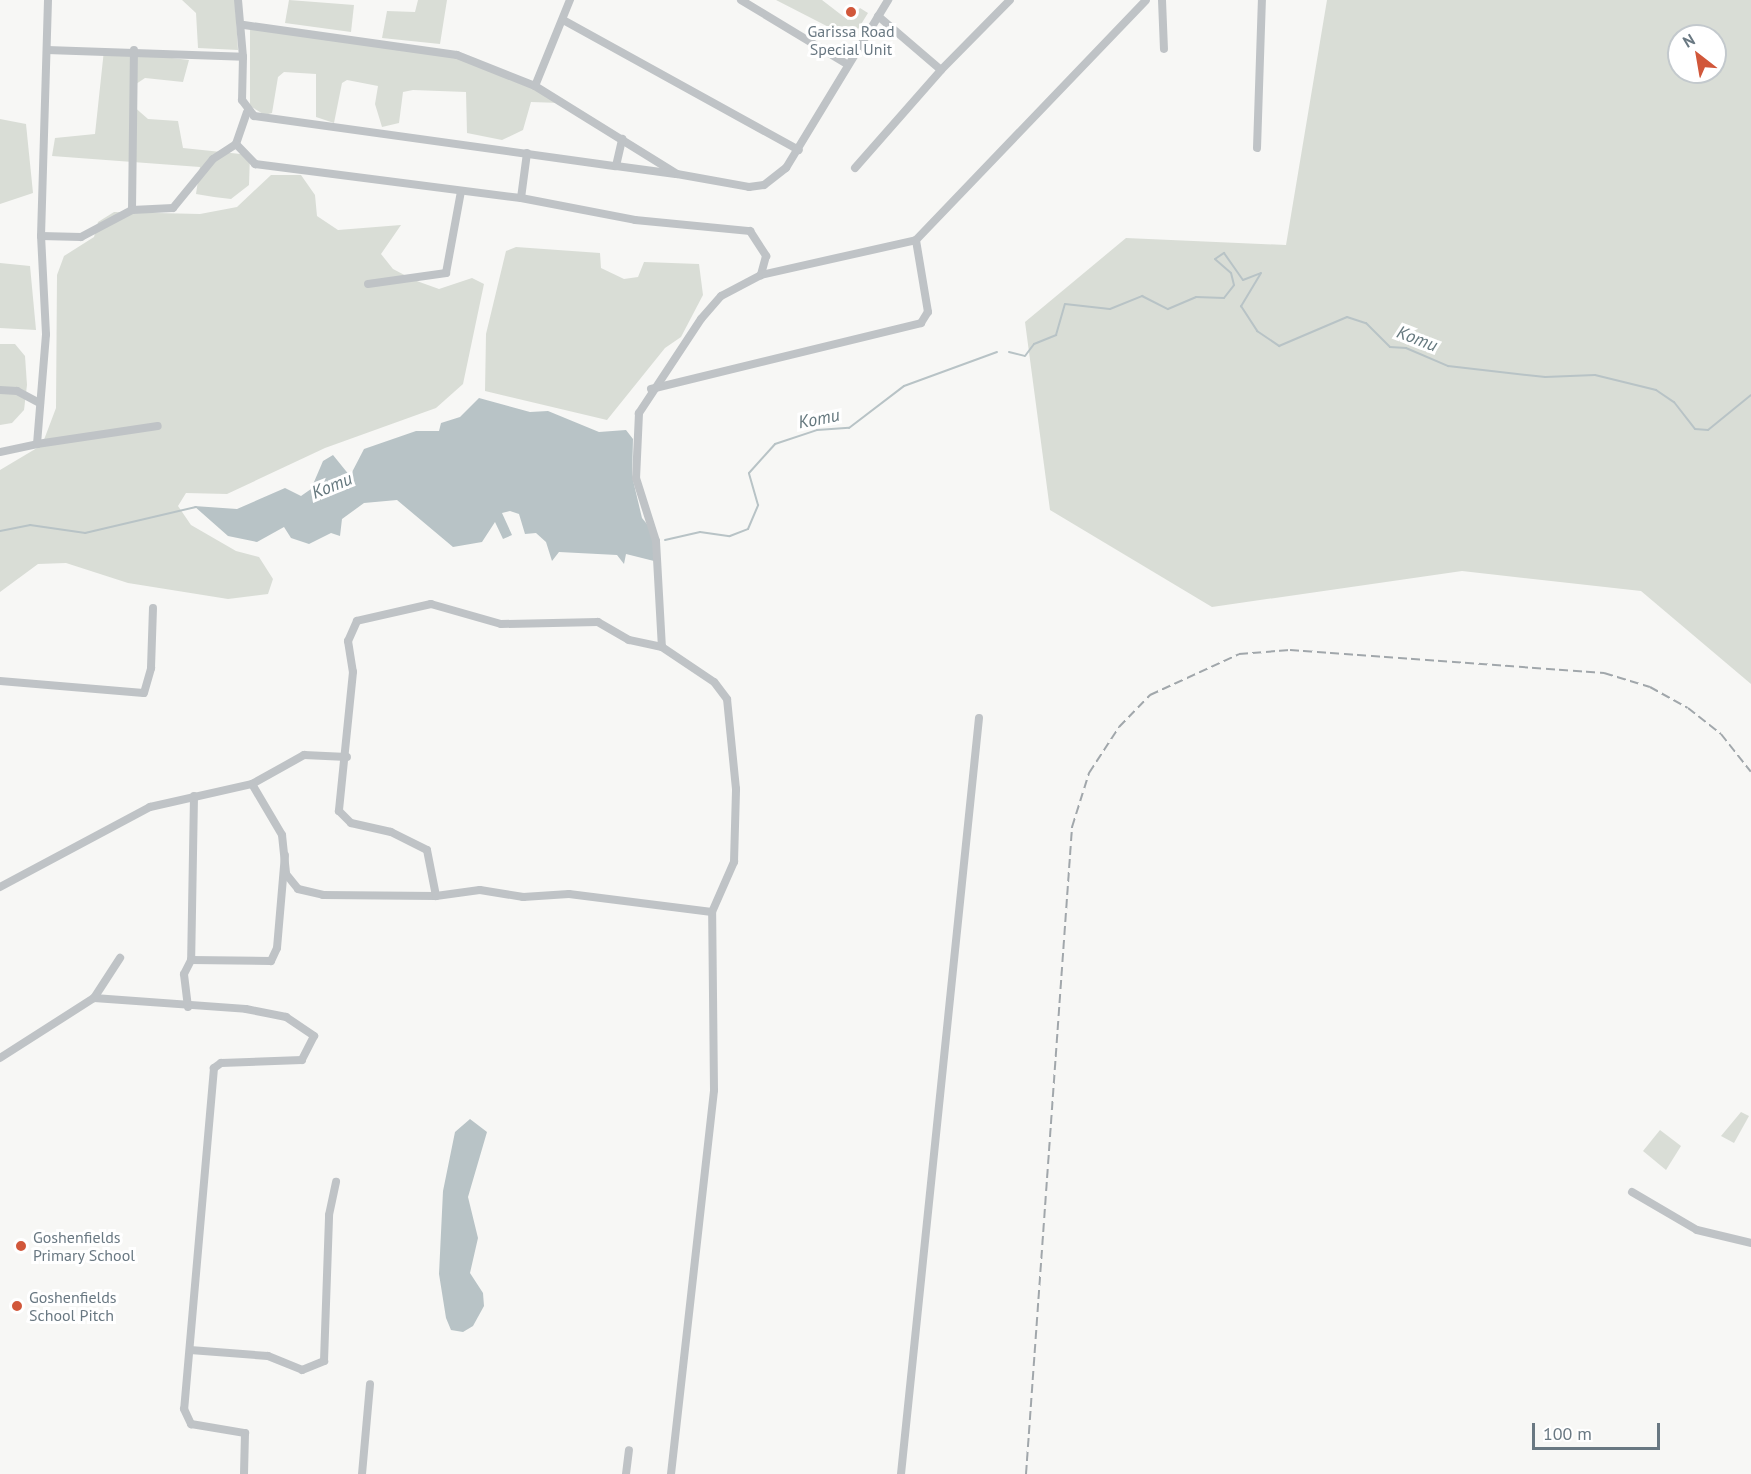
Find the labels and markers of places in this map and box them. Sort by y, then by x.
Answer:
marker: Garissa Road Special Unit [844,5,858,19]
place label: Garissa Road Special Unit [807,21,895,59]
place label: Goshenfields Primary School [33,1227,135,1265]
marker: Goshenfields Primary School [14,1239,28,1253]
place label: Goshenfields School Pitch [29,1287,117,1325]
marker: Goshenfields School Pitch [10,1299,24,1313]

